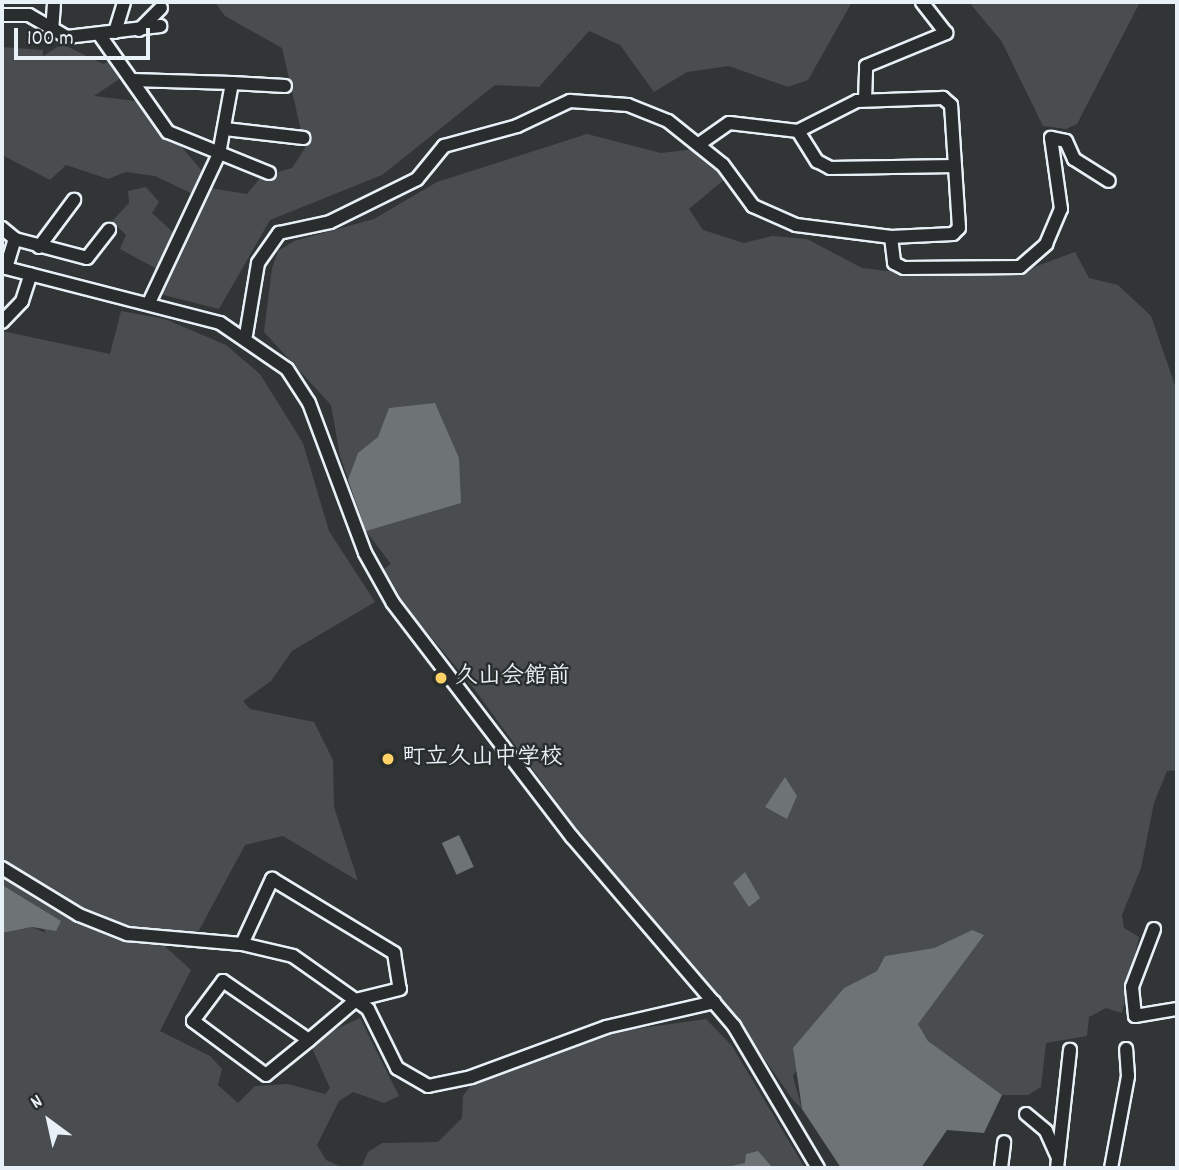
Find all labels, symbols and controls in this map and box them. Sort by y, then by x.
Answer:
scale bar [18,14,154,58]
text: 100 m [27,25,74,55]
place label: 久山会館前 [455,664,570,692]
marker: 久山会館前 [433,670,449,686]
place label: 町立久山中学校 [402,745,563,773]
marker: 町立久山中学校 [380,751,396,767]
north arrow [14,1086,84,1156]
text: N [26,1089,49,1117]

